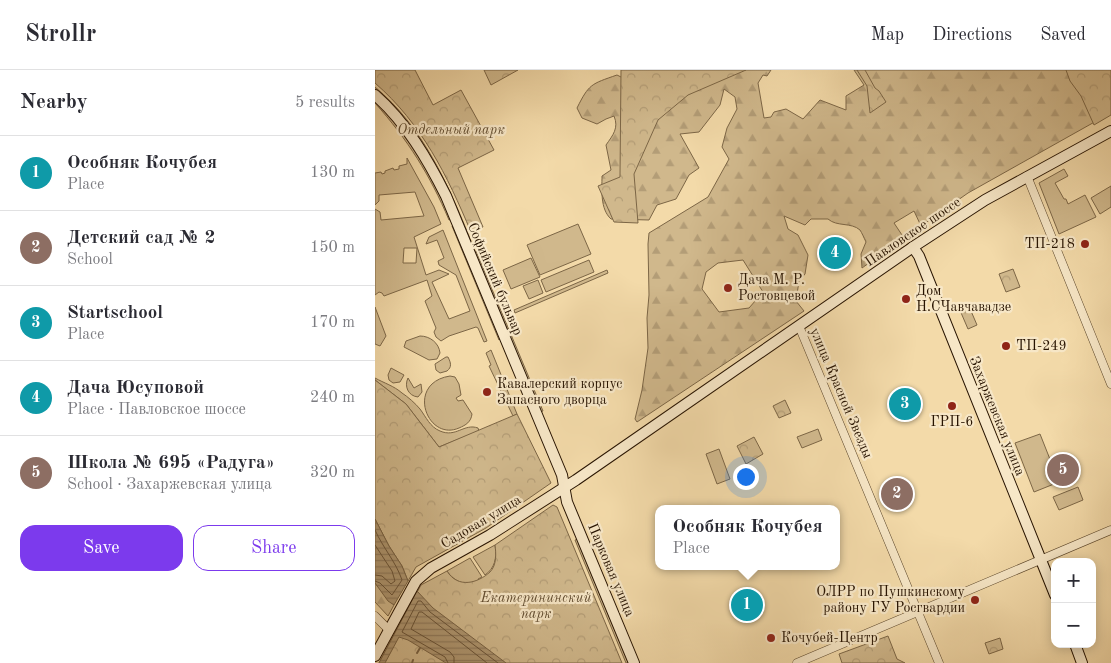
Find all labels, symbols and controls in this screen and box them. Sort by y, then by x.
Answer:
text: Strollr [25,23,96,47]
text: Map [871,26,904,44]
text: Directions [932,26,1012,44]
text: Saved [1040,26,1086,44]
text: Nearby [20,92,88,113]
text: 5 results [295,95,355,111]
park label: Отдельный парк [397,123,505,138]
text: Особняк Кочубея [67,154,217,173]
text: 1 [31,165,41,181]
text: 130 m [310,165,355,181]
text: Place [67,177,104,193]
street label: Павловское шоссе [863,195,963,269]
street label: Софийский бульвар [464,221,525,338]
text: Детский сад № 2 [67,229,216,248]
pin: 4 [819,234,851,272]
place label: ТП-218 [1024,237,1075,251]
marker: ТП-218 [1079,238,1091,250]
text: 2 [31,240,41,256]
text: 150 m [310,240,355,256]
text: School [67,252,113,268]
place label: Дача М. Р. Ростовцевой [738,273,815,303]
marker: Дача М. Р. Ростовцевой [722,282,734,294]
place label: Дом Н.СЧавчавадзе [916,284,1011,314]
marker: Дом Н.СЧавчавадзе [900,293,912,305]
text: Startschool [67,304,163,323]
text: 3 [31,315,41,331]
text: 170 m [310,315,355,331]
street label: улица Красной Звезды [807,326,875,460]
text: Place [67,327,104,343]
place label: ТП-249 [1016,339,1067,353]
marker: ТП-249 [1000,340,1012,352]
street label: Захаржевская улица [967,354,1027,478]
place label: Кавалерский корпус Запасного дворца [497,377,622,407]
text: Дача Юсуповой [67,379,204,398]
pin: 3 [889,385,921,423]
marker: Кавалерский корпус Запасного дворца [481,386,493,398]
text: 4 [31,390,41,406]
text: 240 m [310,390,355,406]
marker: ГРП-6 [946,400,958,412]
text: Place · Павловское шоссе [67,402,246,418]
place label: ГРП-6 [931,415,973,429]
pin: 5 [1047,451,1079,489]
text: Школа № 695 «Радуга» [67,454,275,473]
your location [733,464,759,490]
text: 5 [31,465,41,481]
text: 320 m [310,465,355,481]
pin: 2 [881,475,913,513]
text: School · Захаржевская улица [67,477,272,493]
street label: Садовая улица [439,493,524,551]
popup [655,505,840,570]
text: Особняк Кочубея [672,518,823,537]
street label: Парковая улица [585,521,637,619]
button: Save [20,525,183,571]
button: Share [193,525,355,571]
text: Place [672,541,710,557]
map controls [1051,558,1096,648]
button: + [1051,558,1096,603]
place label: ОЛРР по Пушкинскому району ГУ Росгвардии [816,585,966,615]
pin: 1 [731,586,763,624]
park label: Екатерининский парк [479,591,592,622]
marker: ОЛРР по Пушкинскому району ГУ Росгвардии [969,594,981,606]
button: − [1051,603,1096,648]
place label: Кочубей-Центр [781,631,878,645]
marker: Кочубей-Центр [765,632,777,644]

